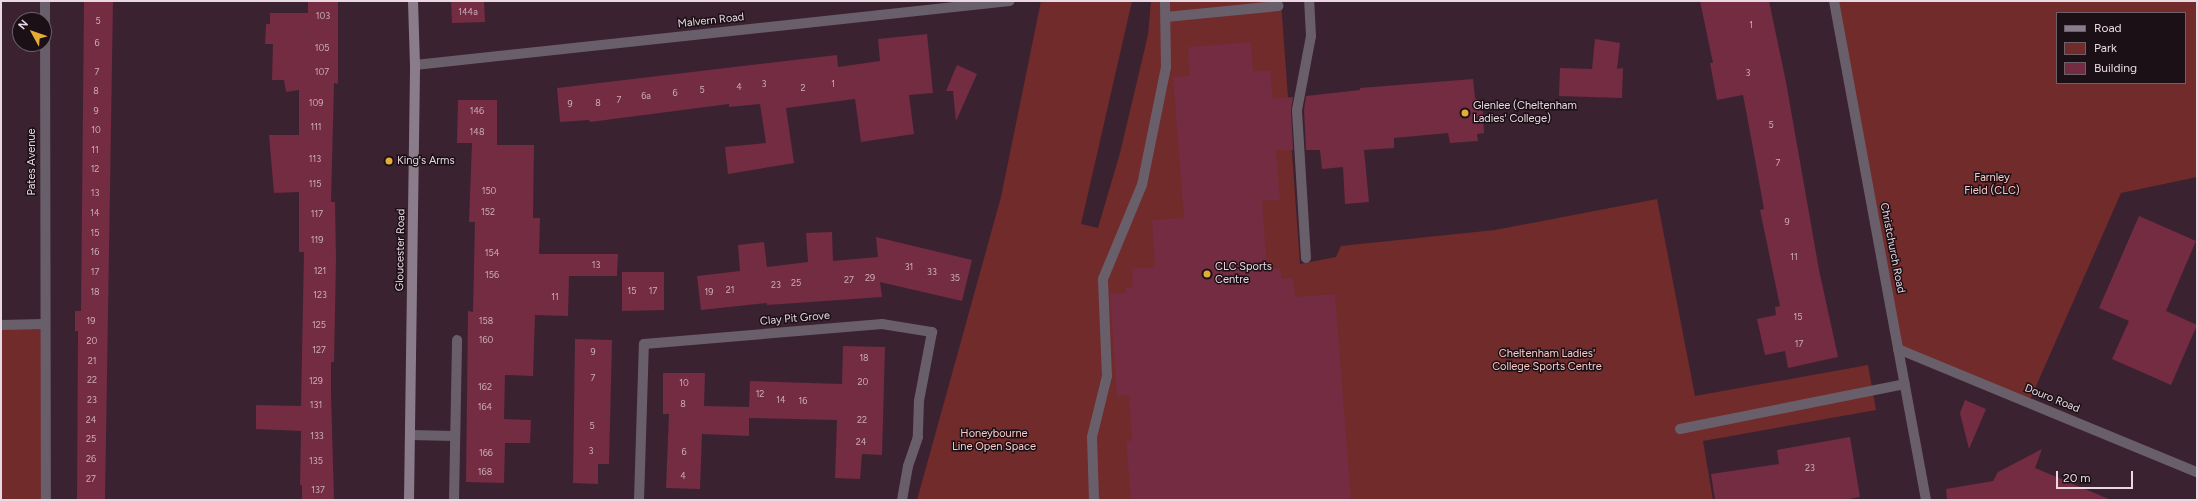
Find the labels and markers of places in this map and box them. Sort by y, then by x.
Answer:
place label: Glenlee (Cheltenham Ladies' College) [1473,100,1577,126]
marker: Glenlee (Cheltenham Ladies' College) [1460,108,1470,118]
place label: King's Arms [397,154,455,168]
marker: King's Arms [384,156,394,166]
place label: CLC Sports Centre [1215,261,1272,287]
marker: CLC Sports Centre [1202,269,1212,279]

